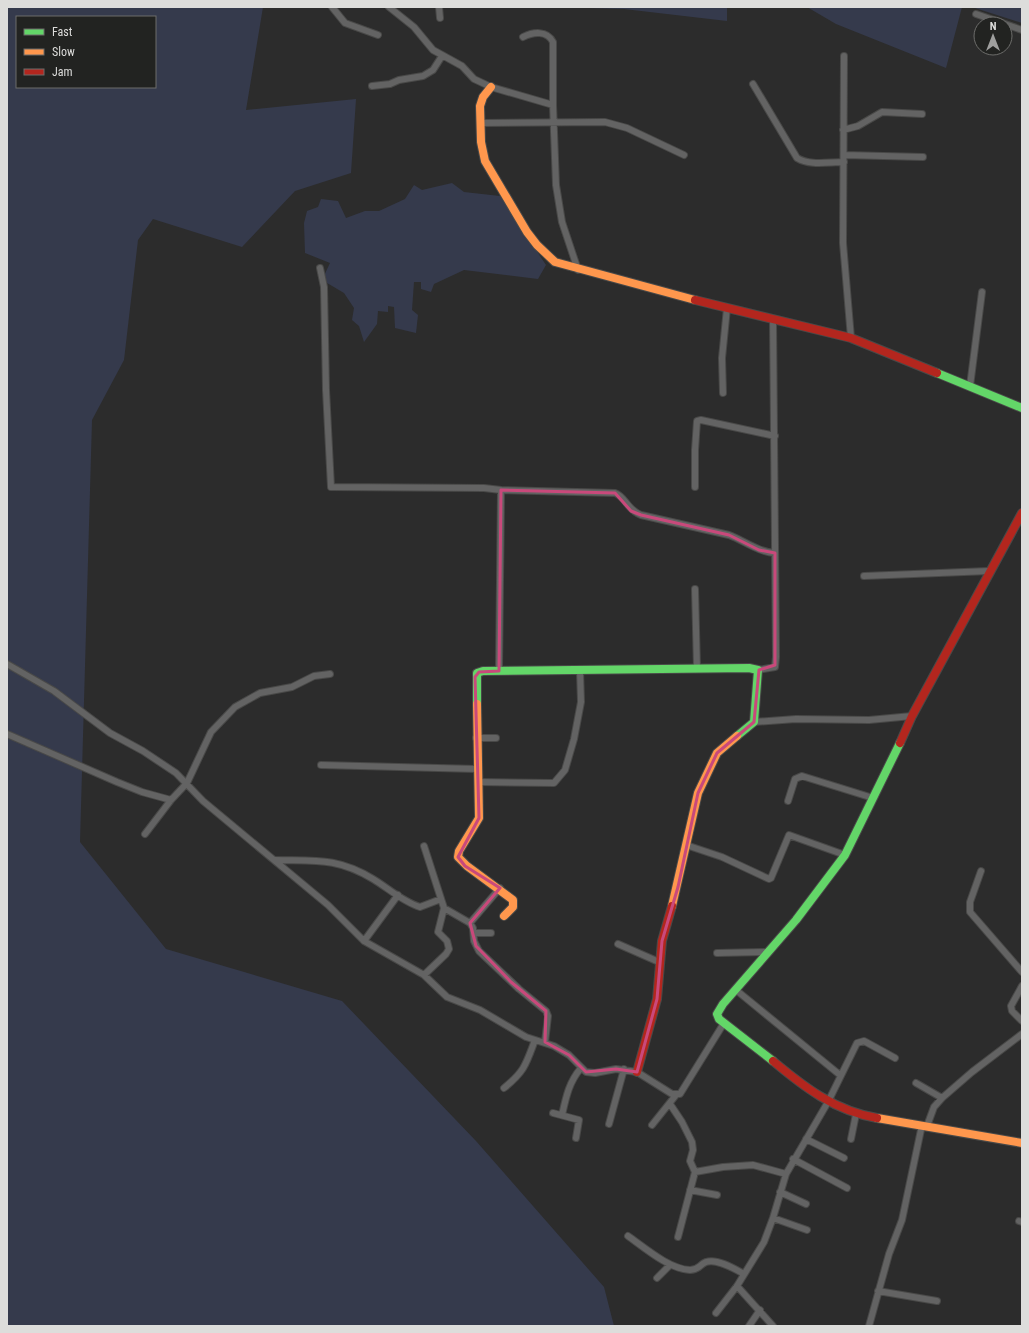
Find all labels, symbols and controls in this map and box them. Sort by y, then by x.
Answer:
legend [16,16,156,88]
north arrow [973,16,1013,56]
text: N [990,20,997,33]
text: Fast [52,25,73,39]
text: Slow [52,45,75,59]
text: Jam [52,65,73,79]

